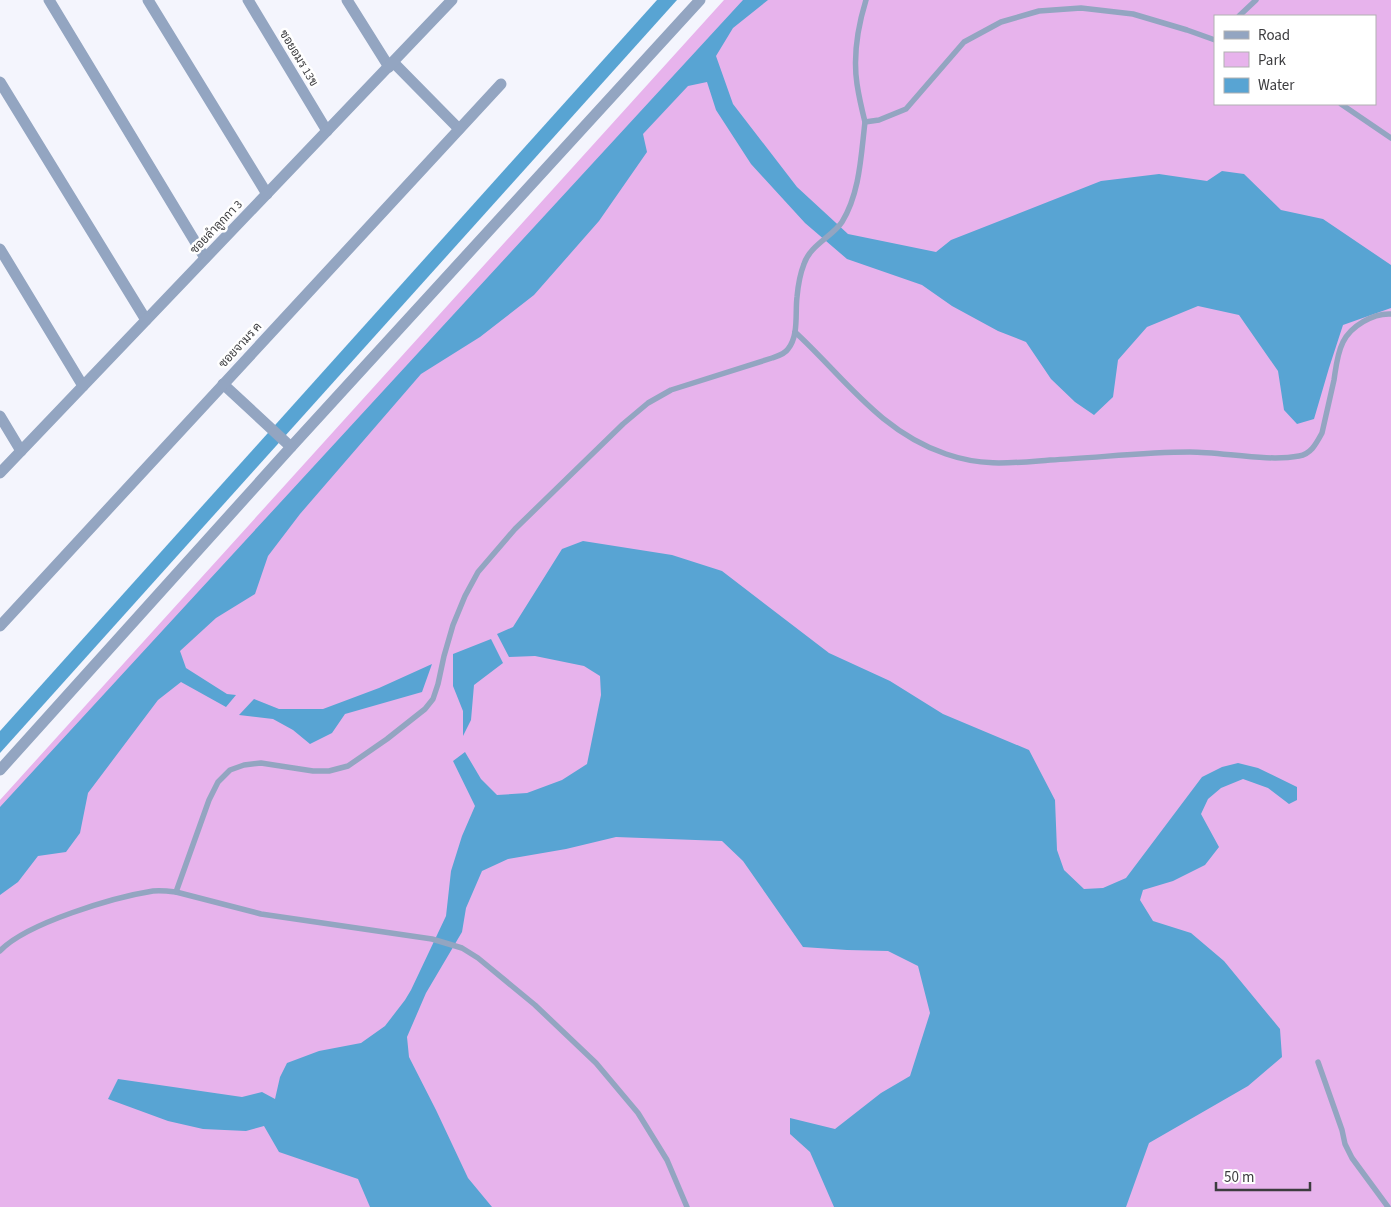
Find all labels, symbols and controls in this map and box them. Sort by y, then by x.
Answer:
legend [1214,15,1376,105]
text: Road [1258,25,1290,46]
street label: ซอยอมร 13ข [275,27,322,90]
text: Park [1258,50,1287,71]
text: Water [1258,75,1295,96]
street label: ซอยลำลูกกา 3 [186,197,246,258]
street label: ซอยจามร ค [215,319,266,372]
scale bar [1216,1160,1310,1192]
text: 50 m [1224,1167,1254,1188]

